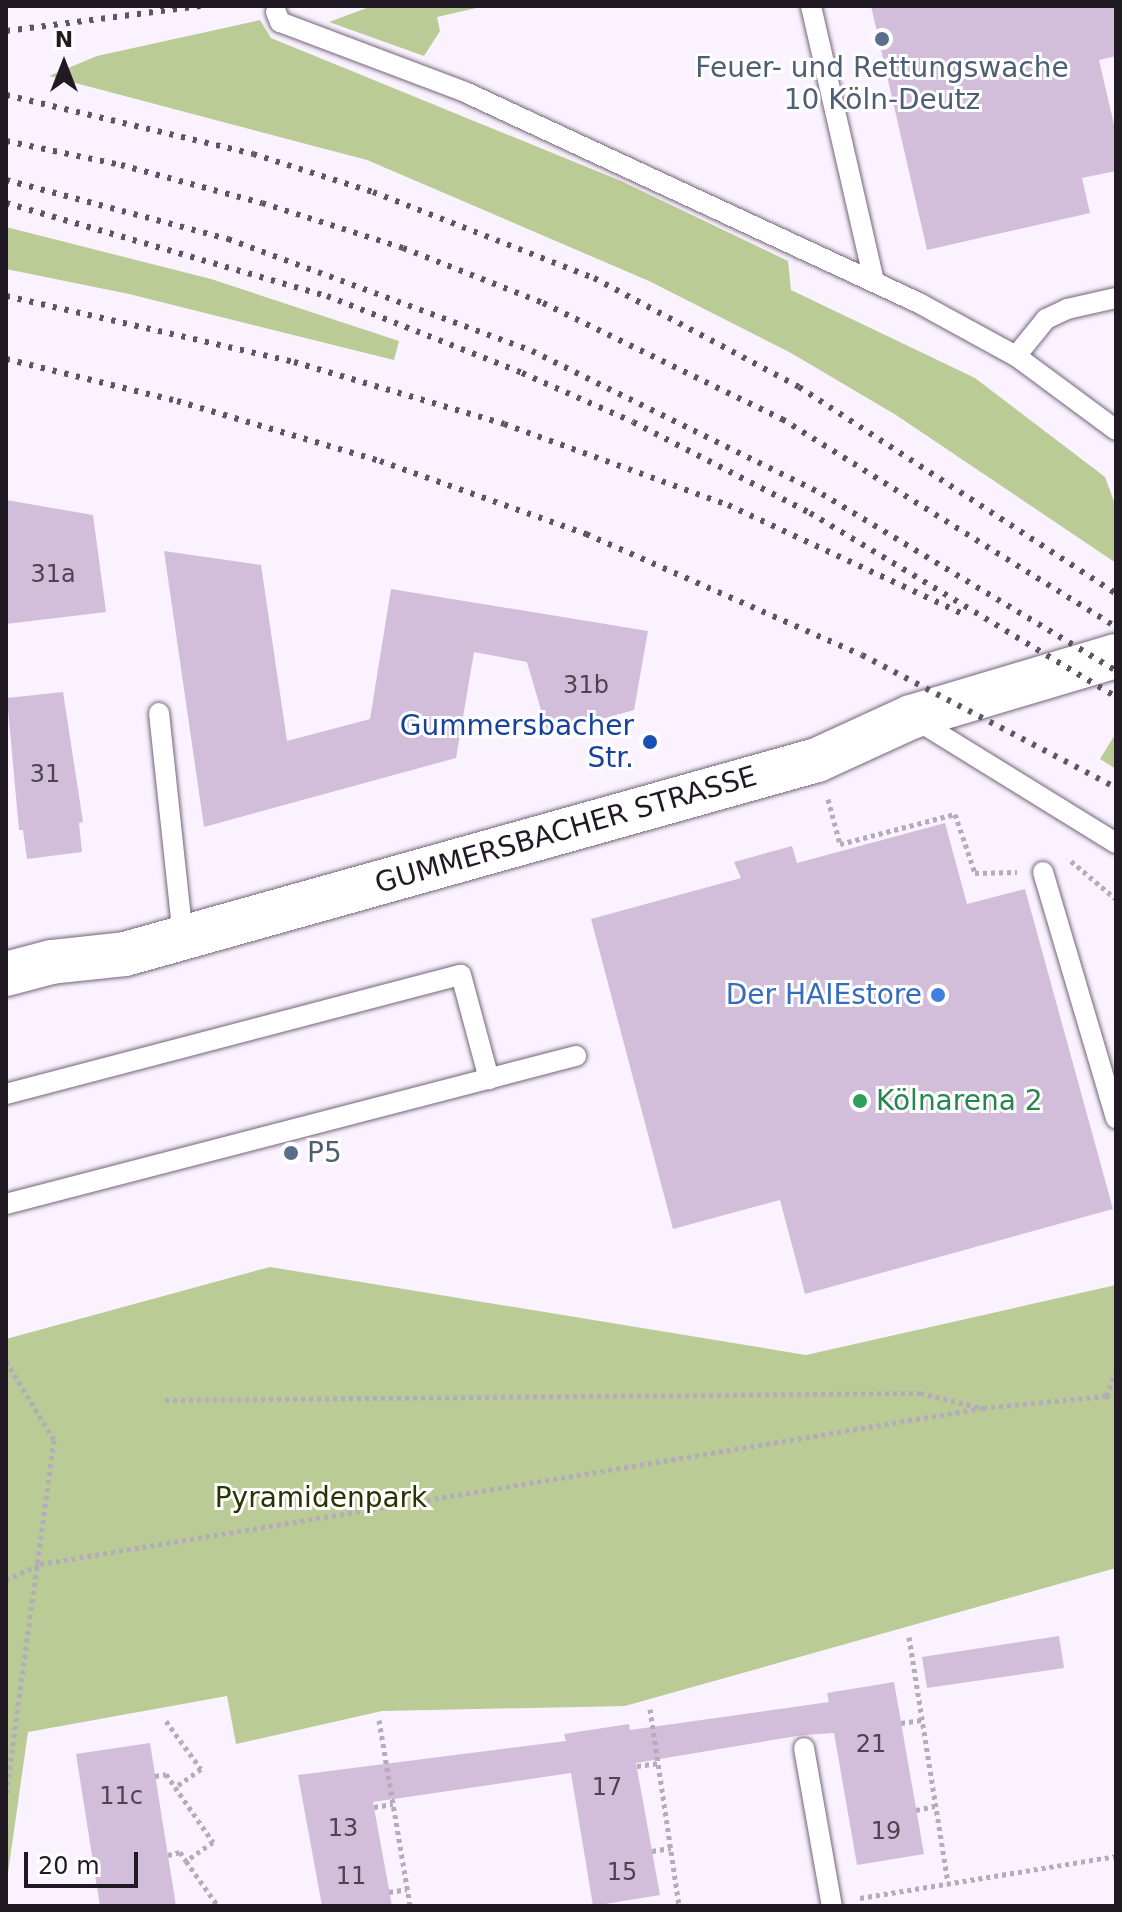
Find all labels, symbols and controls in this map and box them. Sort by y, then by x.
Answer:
north arrow [24,24,104,104]
text: N [55,27,73,52]
marker: Feuer- und Rettungswache 10 Köln-Deutz [873,30,891,48]
place label: Feuer- und Rettungswache 10 Köln-Deutz [695,51,1069,117]
house number: 31a [30,561,76,589]
house number: 31b [563,672,609,700]
place label: Gummersbacher Str. [400,709,634,775]
marker: Gummersbacher Str. [641,733,659,751]
street label: GUMMERSBACHER STRASSE [371,759,761,901]
house number: 31 [30,761,60,789]
place label: Der HAIEstore [726,978,922,1012]
marker: Der HAIEstore [929,986,947,1004]
place label: Kölnarena 2 [876,1084,1043,1118]
marker: Kölnarena 2 [851,1092,869,1110]
place label: P5 [307,1136,342,1170]
marker: P5 [282,1144,300,1162]
park label: Pyramidenpark [215,1481,427,1515]
house number: 21 [856,1731,886,1759]
house number: 17 [592,1774,622,1802]
house number: 11c [99,1783,143,1811]
house number: 13 [328,1815,358,1843]
house number: 19 [871,1818,901,1846]
scale bar [28,1836,142,1886]
text: 20 m [38,1852,100,1880]
house number: 15 [607,1859,637,1887]
house number: 11 [336,1863,366,1891]

